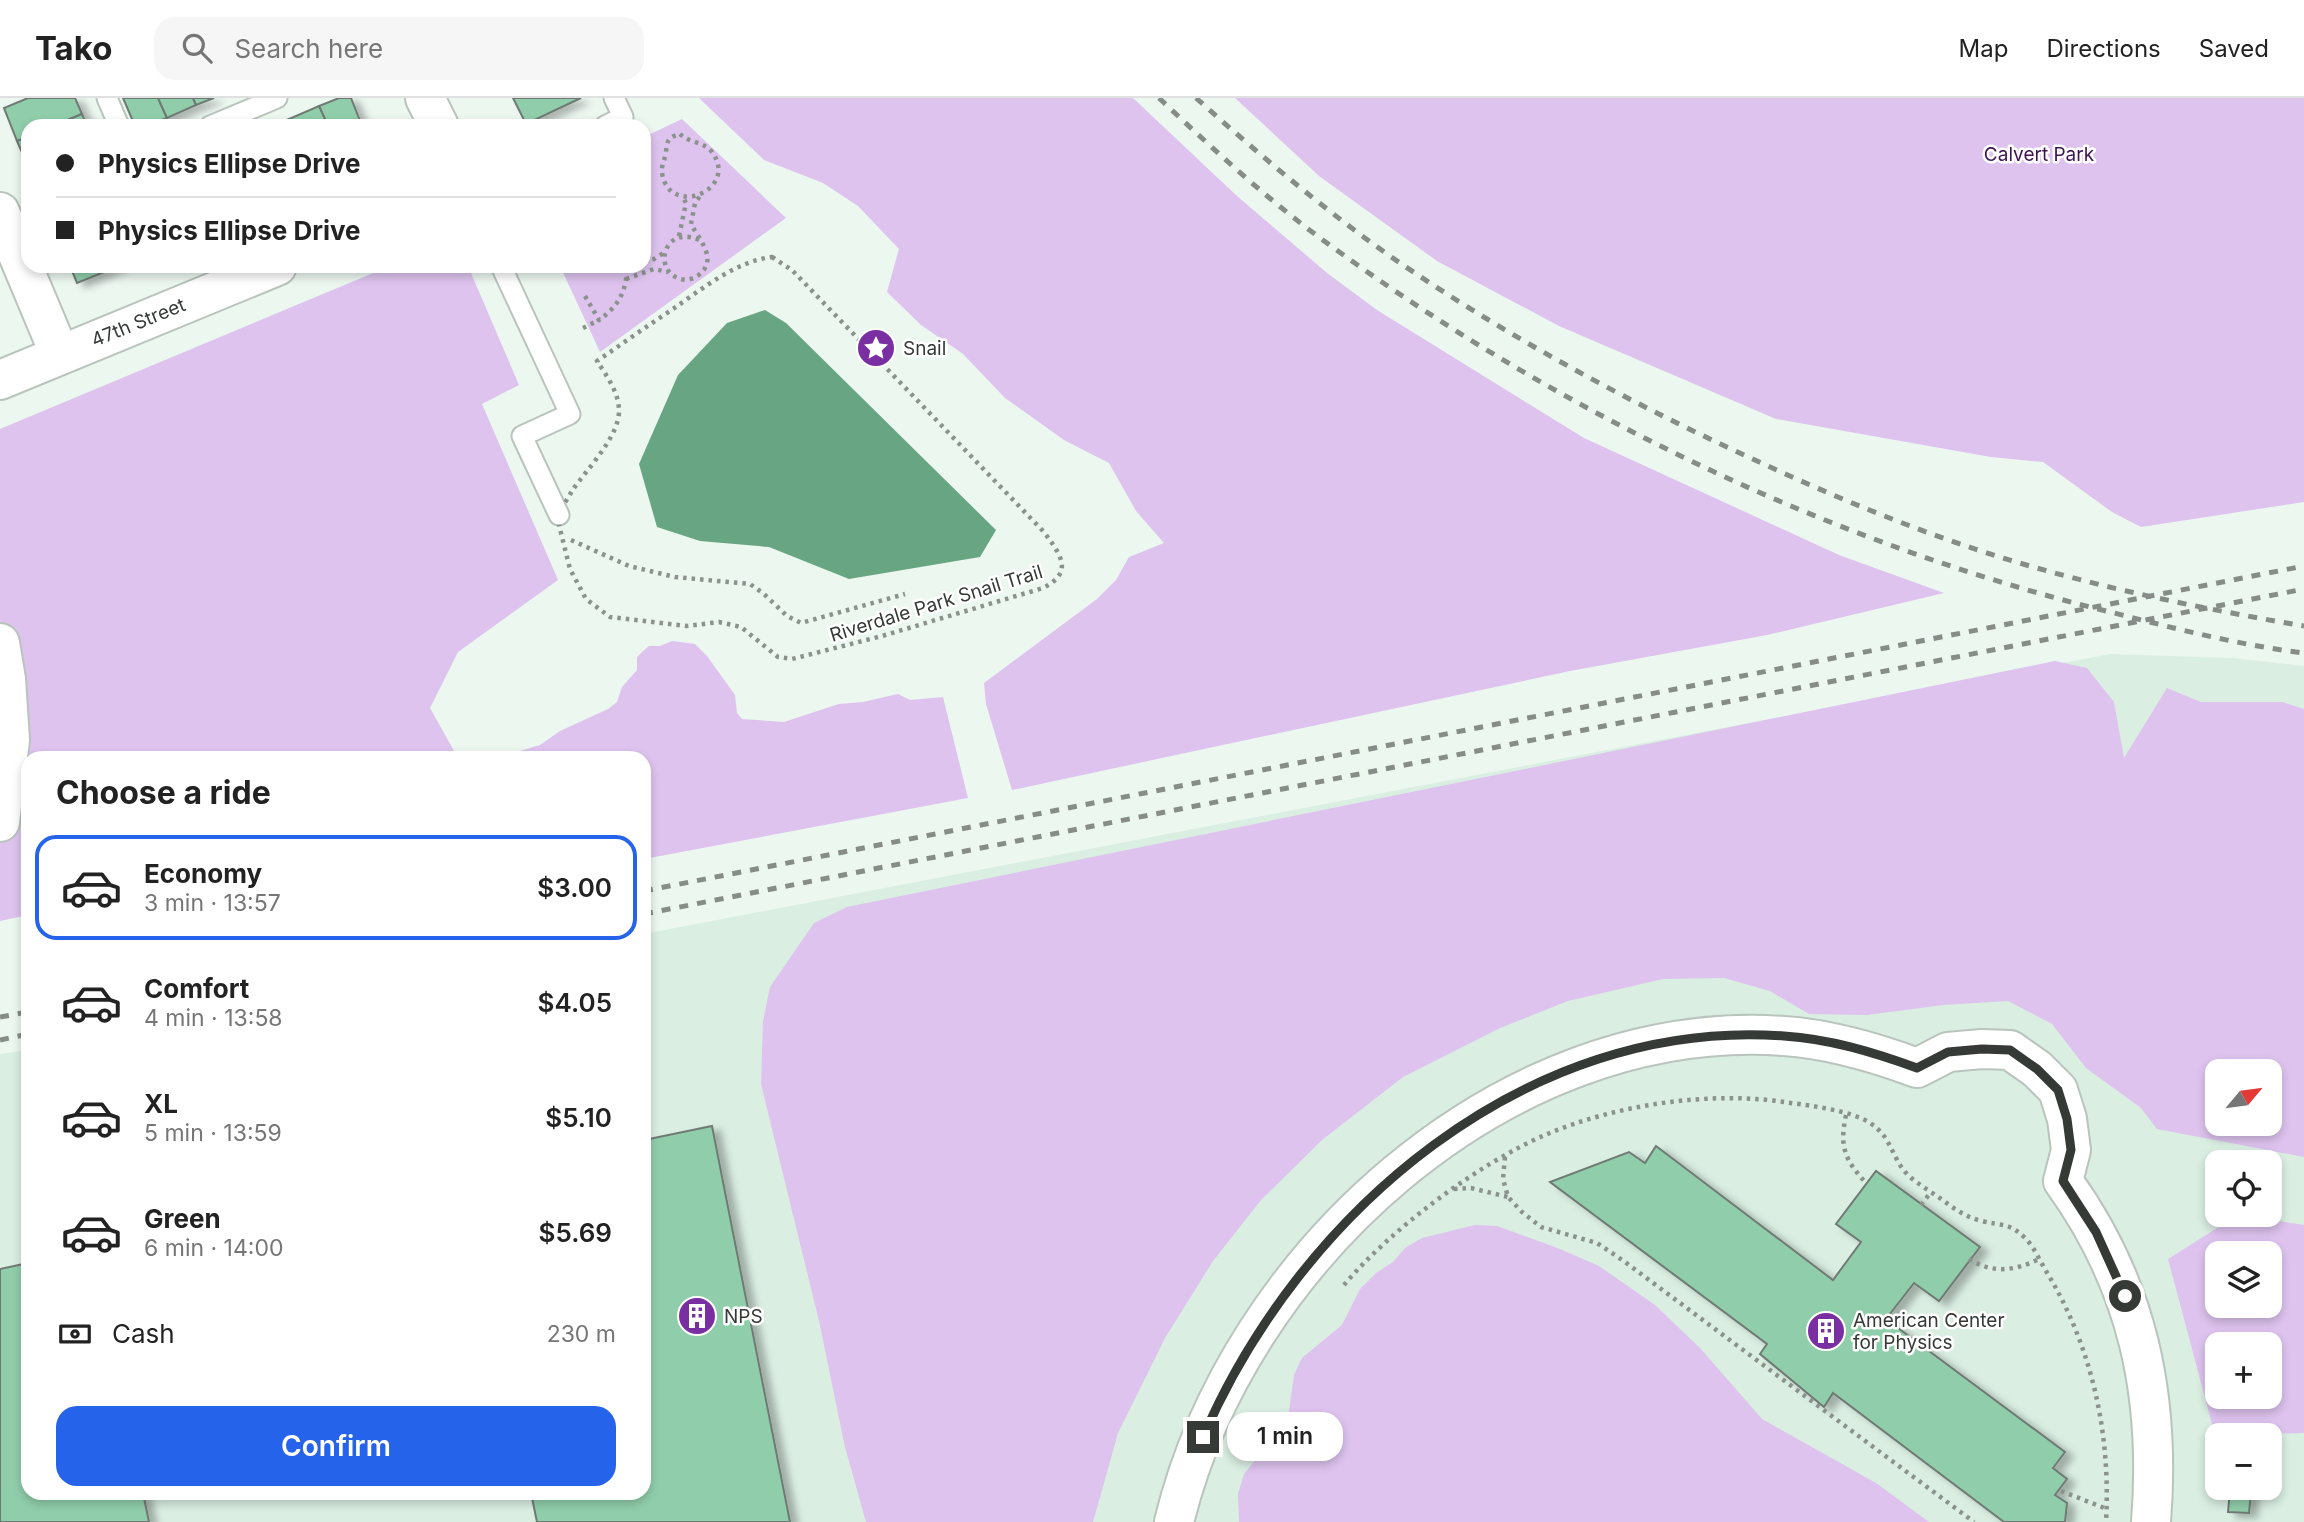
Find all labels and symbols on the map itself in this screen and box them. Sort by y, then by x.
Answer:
park label: Calvert Park [1984,143,2095,166]
street label: 47th Street [88,293,189,352]
place icon: Snail [855,327,897,369]
place label: Snail [903,337,946,360]
street label: Riverdale Park Snail Trail [827,560,1045,647]
north arrow [2205,1059,2282,1136]
route start [2109,1280,2141,1312]
building icon: NPS [676,1295,718,1337]
place label: NPS [724,1305,763,1328]
place label: American Center for Physics [1853,1309,2005,1354]
building icon: American Center for Physics [1805,1310,1847,1352]
callout: 1 min [1228,1412,1343,1462]
route end [1187,1421,1219,1453]

